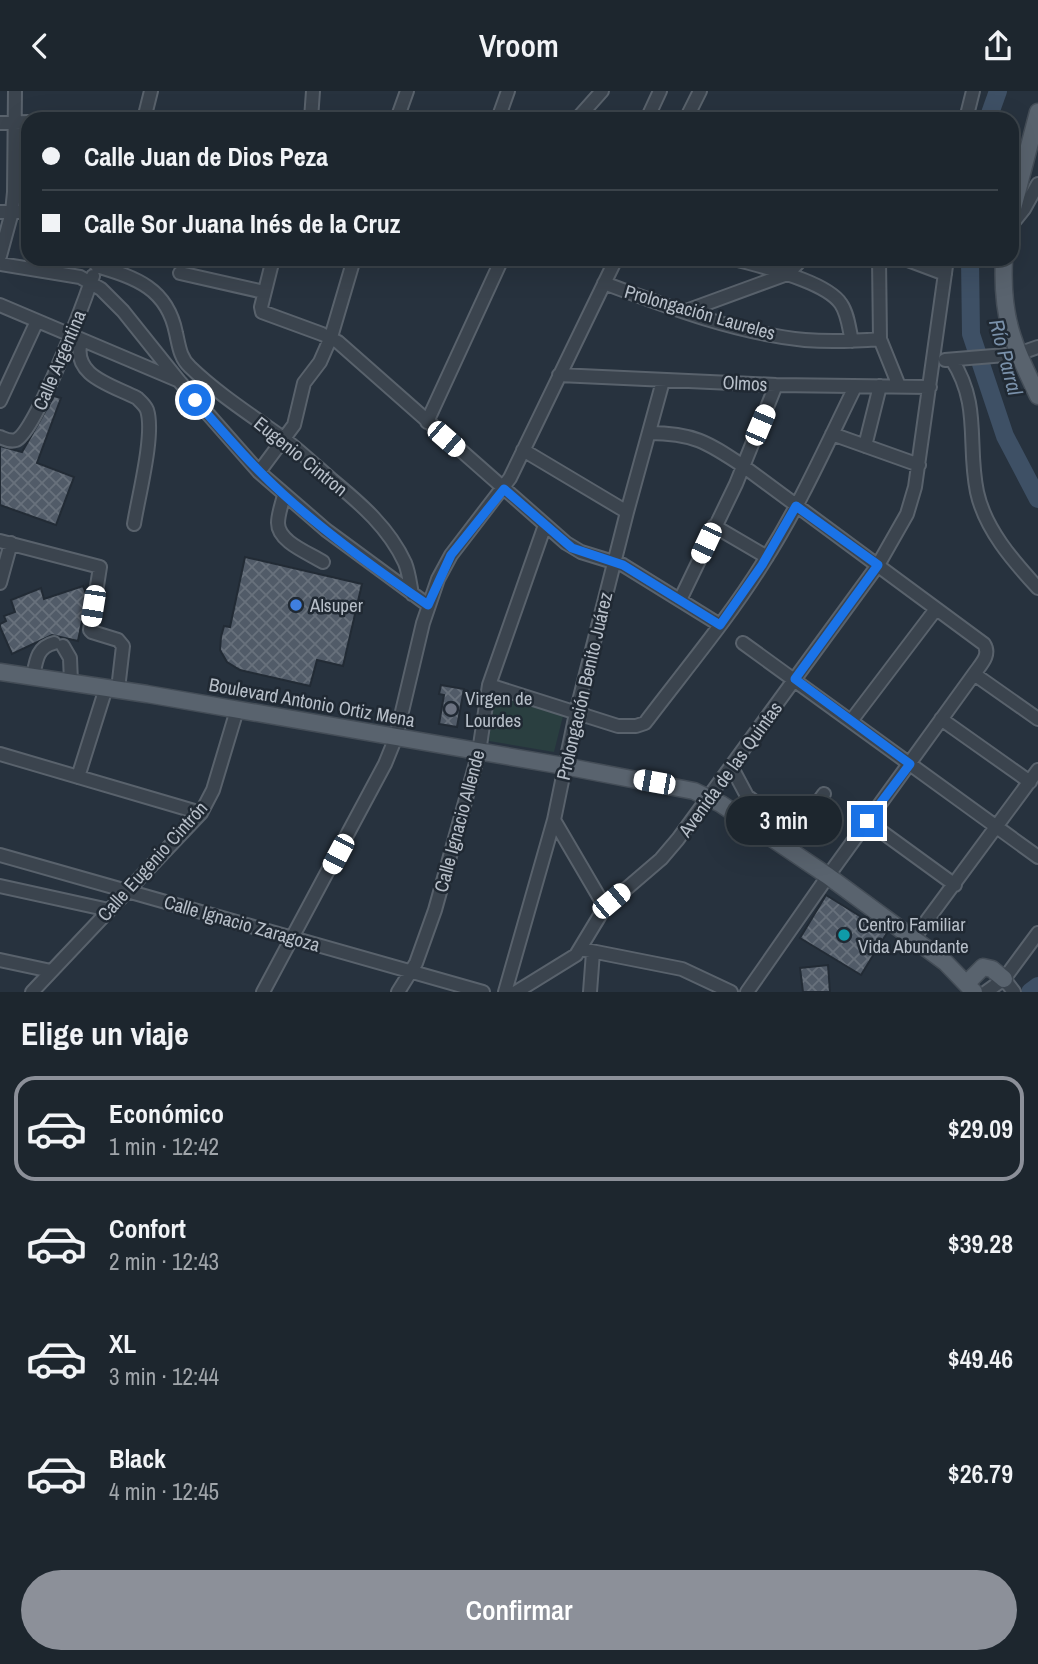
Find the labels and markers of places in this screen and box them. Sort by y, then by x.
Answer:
place label: Alsuper [309,592,364,618]
marker: Alsuper [288,597,304,613]
place label: Virgen de Lourdes [465,685,532,733]
marker: Virgen de Lourdes [443,701,459,717]
place label: Centro Familiar Vida Abundante [858,911,969,959]
marker: Centro Familiar Vida Abundante [836,927,852,943]

